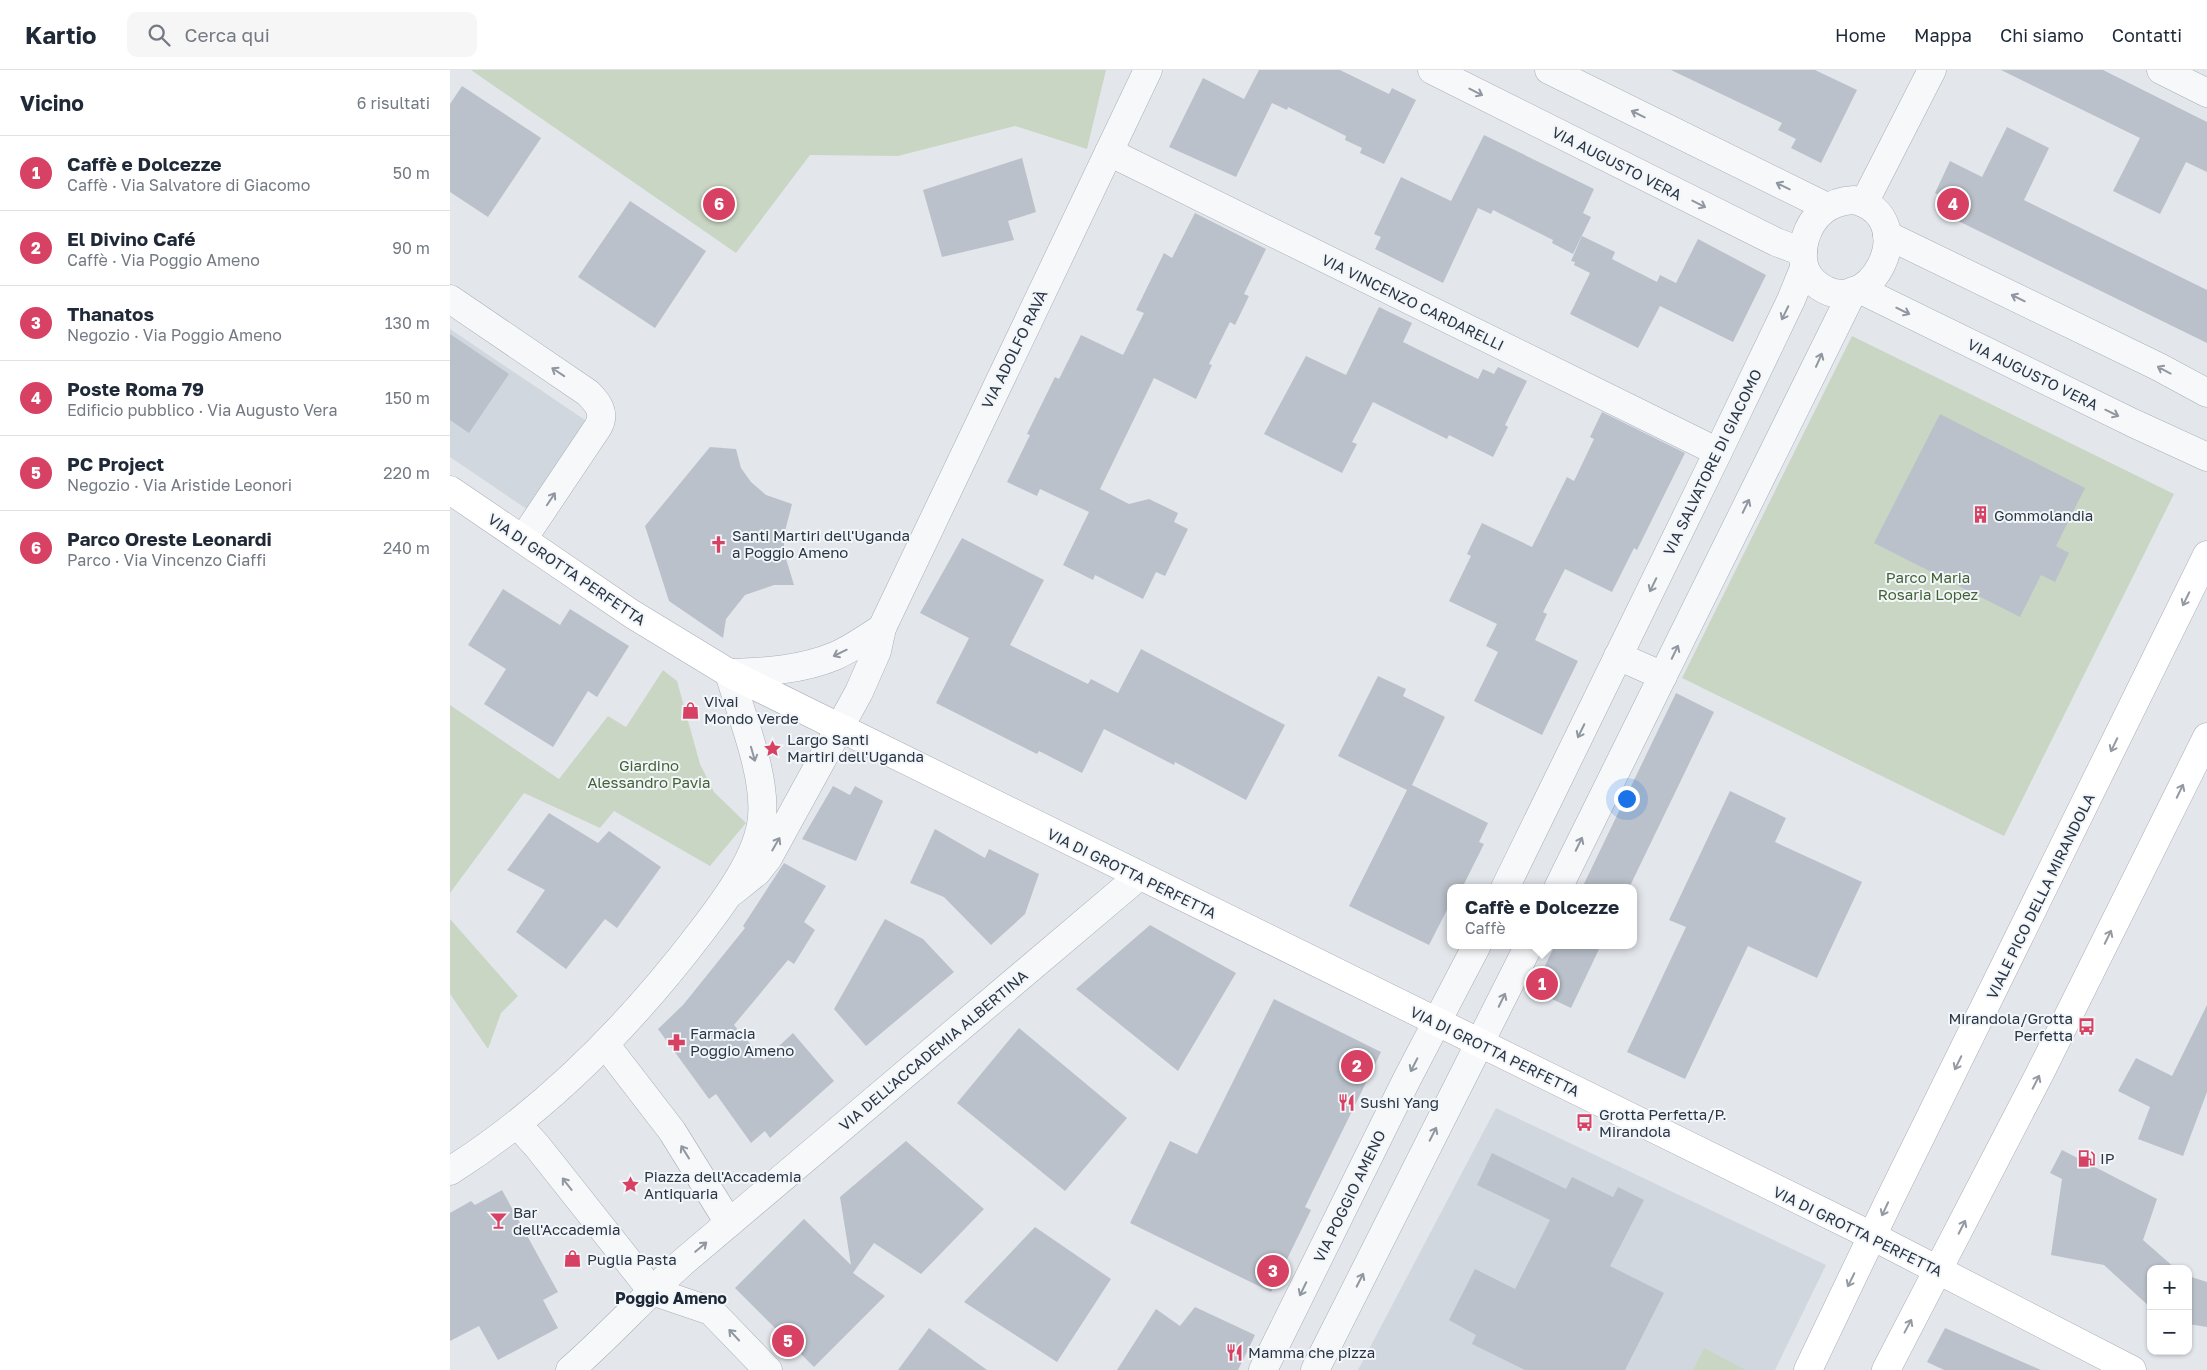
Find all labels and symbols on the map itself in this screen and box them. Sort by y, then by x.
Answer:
one-way arrow [1468,87,1483,97]
one-way arrow [1631,109,1646,118]
street label: VIA AUGUSTO VERA [1549,122,1685,204]
one-way arrow [1776,181,1791,190]
pin: 6 [703,185,735,223]
pin: 4 [1937,185,1969,223]
one-way arrow [1691,200,1706,209]
street label: VIA VINCENZO CARDARELLI [1319,250,1507,354]
street label: VIA ADOLFO RAVÀ [977,287,1051,411]
one-way arrow [2011,293,2026,302]
one-way arrow [1780,305,1790,320]
one-way arrow [1895,307,1910,316]
street label: VIA AUGUSTO VERA [1965,334,2101,414]
one-way arrow [1815,353,1825,368]
one-way arrow [2157,365,2172,374]
street label: VIA SALVATORE DI GIACOMO [1659,366,1765,558]
one-way arrow [551,367,565,377]
one-way arrow [2104,408,2119,418]
one-way arrow [546,492,556,506]
one-way arrow [1741,498,1751,513]
building icon: Gommolandia [1970,505,1990,525]
place label: Gommolandia [1994,506,2093,524]
street label: VIA DI GROTTA PERFETTA [485,509,649,629]
place label: Santi Martiri dell'Uganda a Poggio Ameno [732,526,910,561]
church icon: Santi Martiri dell'Uganda a Poggio Ameno [708,534,728,554]
park label: Parco Maria Rosaria Lopez [1878,568,1979,603]
one-way arrow [1648,577,1657,592]
one-way arrow [2180,591,2190,606]
one-way arrow [1670,644,1680,659]
one-way arrow [832,648,847,658]
place label: Vivai Mondo Verde [704,692,799,727]
shop icon: Vivai Mondo Verde [680,700,700,720]
one-way arrow [1576,723,1585,738]
place label: Largo Santi Martiri dell'Uganda [787,730,924,765]
one-way arrow [2109,737,2119,752]
place icon: Largo Santi Martiri dell'Uganda [763,738,783,758]
one-way arrow [748,745,758,761]
park label: Giardino Alessandro Pavia [587,756,711,791]
one-way arrow [2176,784,2185,799]
your location [1614,786,1640,812]
street label: VIALE PICO DELLA MIRANDOLA [1982,790,2098,1002]
street label: VIA DI GROTTA PERFETTA [1044,824,1220,922]
one-way arrow [772,837,782,851]
one-way arrow [1575,837,1584,852]
one-way arrow [2104,930,2113,945]
pin: 1 [1526,965,1558,1003]
street label: VIA DELL'ACCADEMIA ALBERTINA [835,966,1031,1134]
one-way arrow [1498,993,1507,1008]
street label: VIA DI GROTTA PERFETTA [1407,1002,1583,1100]
place label: Mirandola/Grotta Perfetta [1948,1009,2073,1044]
bus stop icon: Mirandola/Grotta Perfetta [2077,1017,2097,1037]
place label: Farmacia Poggio Ameno [690,1024,794,1059]
pharmacy icon: Farmacia Poggio Ameno [666,1032,686,1052]
pin: 2 [1341,1047,1373,1085]
one-way arrow [1953,1056,1963,1071]
one-way arrow [1409,1057,1418,1072]
one-way arrow [2032,1075,2041,1090]
restaurant icon: Sushi Yang [1336,1092,1356,1112]
place label: Sushi Yang [1360,1093,1439,1111]
place label: Grotta Perfetta/P. Mirandola [1599,1105,1727,1140]
bus stop icon: Grotta Perfetta/P. Mirandola [1575,1113,1595,1133]
street label: VIA POGGIO AMENO [1309,1127,1389,1265]
one-way arrow [1428,1127,1438,1142]
one-way arrow [679,1146,689,1160]
fuel station icon: IP [2076,1148,2096,1168]
place label: IP [2100,1149,2115,1167]
place label: Piazza dell'Accademia Antiquaria [644,1167,801,1202]
place icon: Piazza dell'Accademia Antiquaria [620,1175,640,1195]
one-way arrow [562,1178,573,1191]
street label: VIA DI GROTTA PERFETTA [1770,1182,1946,1280]
one-way arrow [1880,1201,1890,1216]
place label: Bar dell'Accademia [513,1203,620,1238]
bar icon: Bar dell'Accademia [489,1211,509,1231]
one-way arrow [1958,1220,1967,1235]
one-way arrow [694,1241,707,1252]
shop icon: Puglia Pasta [563,1249,583,1269]
place label: Puglia Pasta [587,1250,677,1268]
pin: 3 [1257,1252,1289,1290]
one-way arrow [1355,1272,1365,1287]
one-way arrow [1846,1272,1855,1287]
one-way arrow [1298,1281,1307,1296]
district label: Poggio Ameno [615,1288,727,1308]
one-way arrow [1903,1319,1913,1334]
pin: 5 [772,1322,804,1360]
one-way arrow [728,1328,740,1341]
restaurant icon: Mamma che pizza [1224,1342,1244,1362]
place label: Mamma che pizza [1248,1343,1375,1361]

